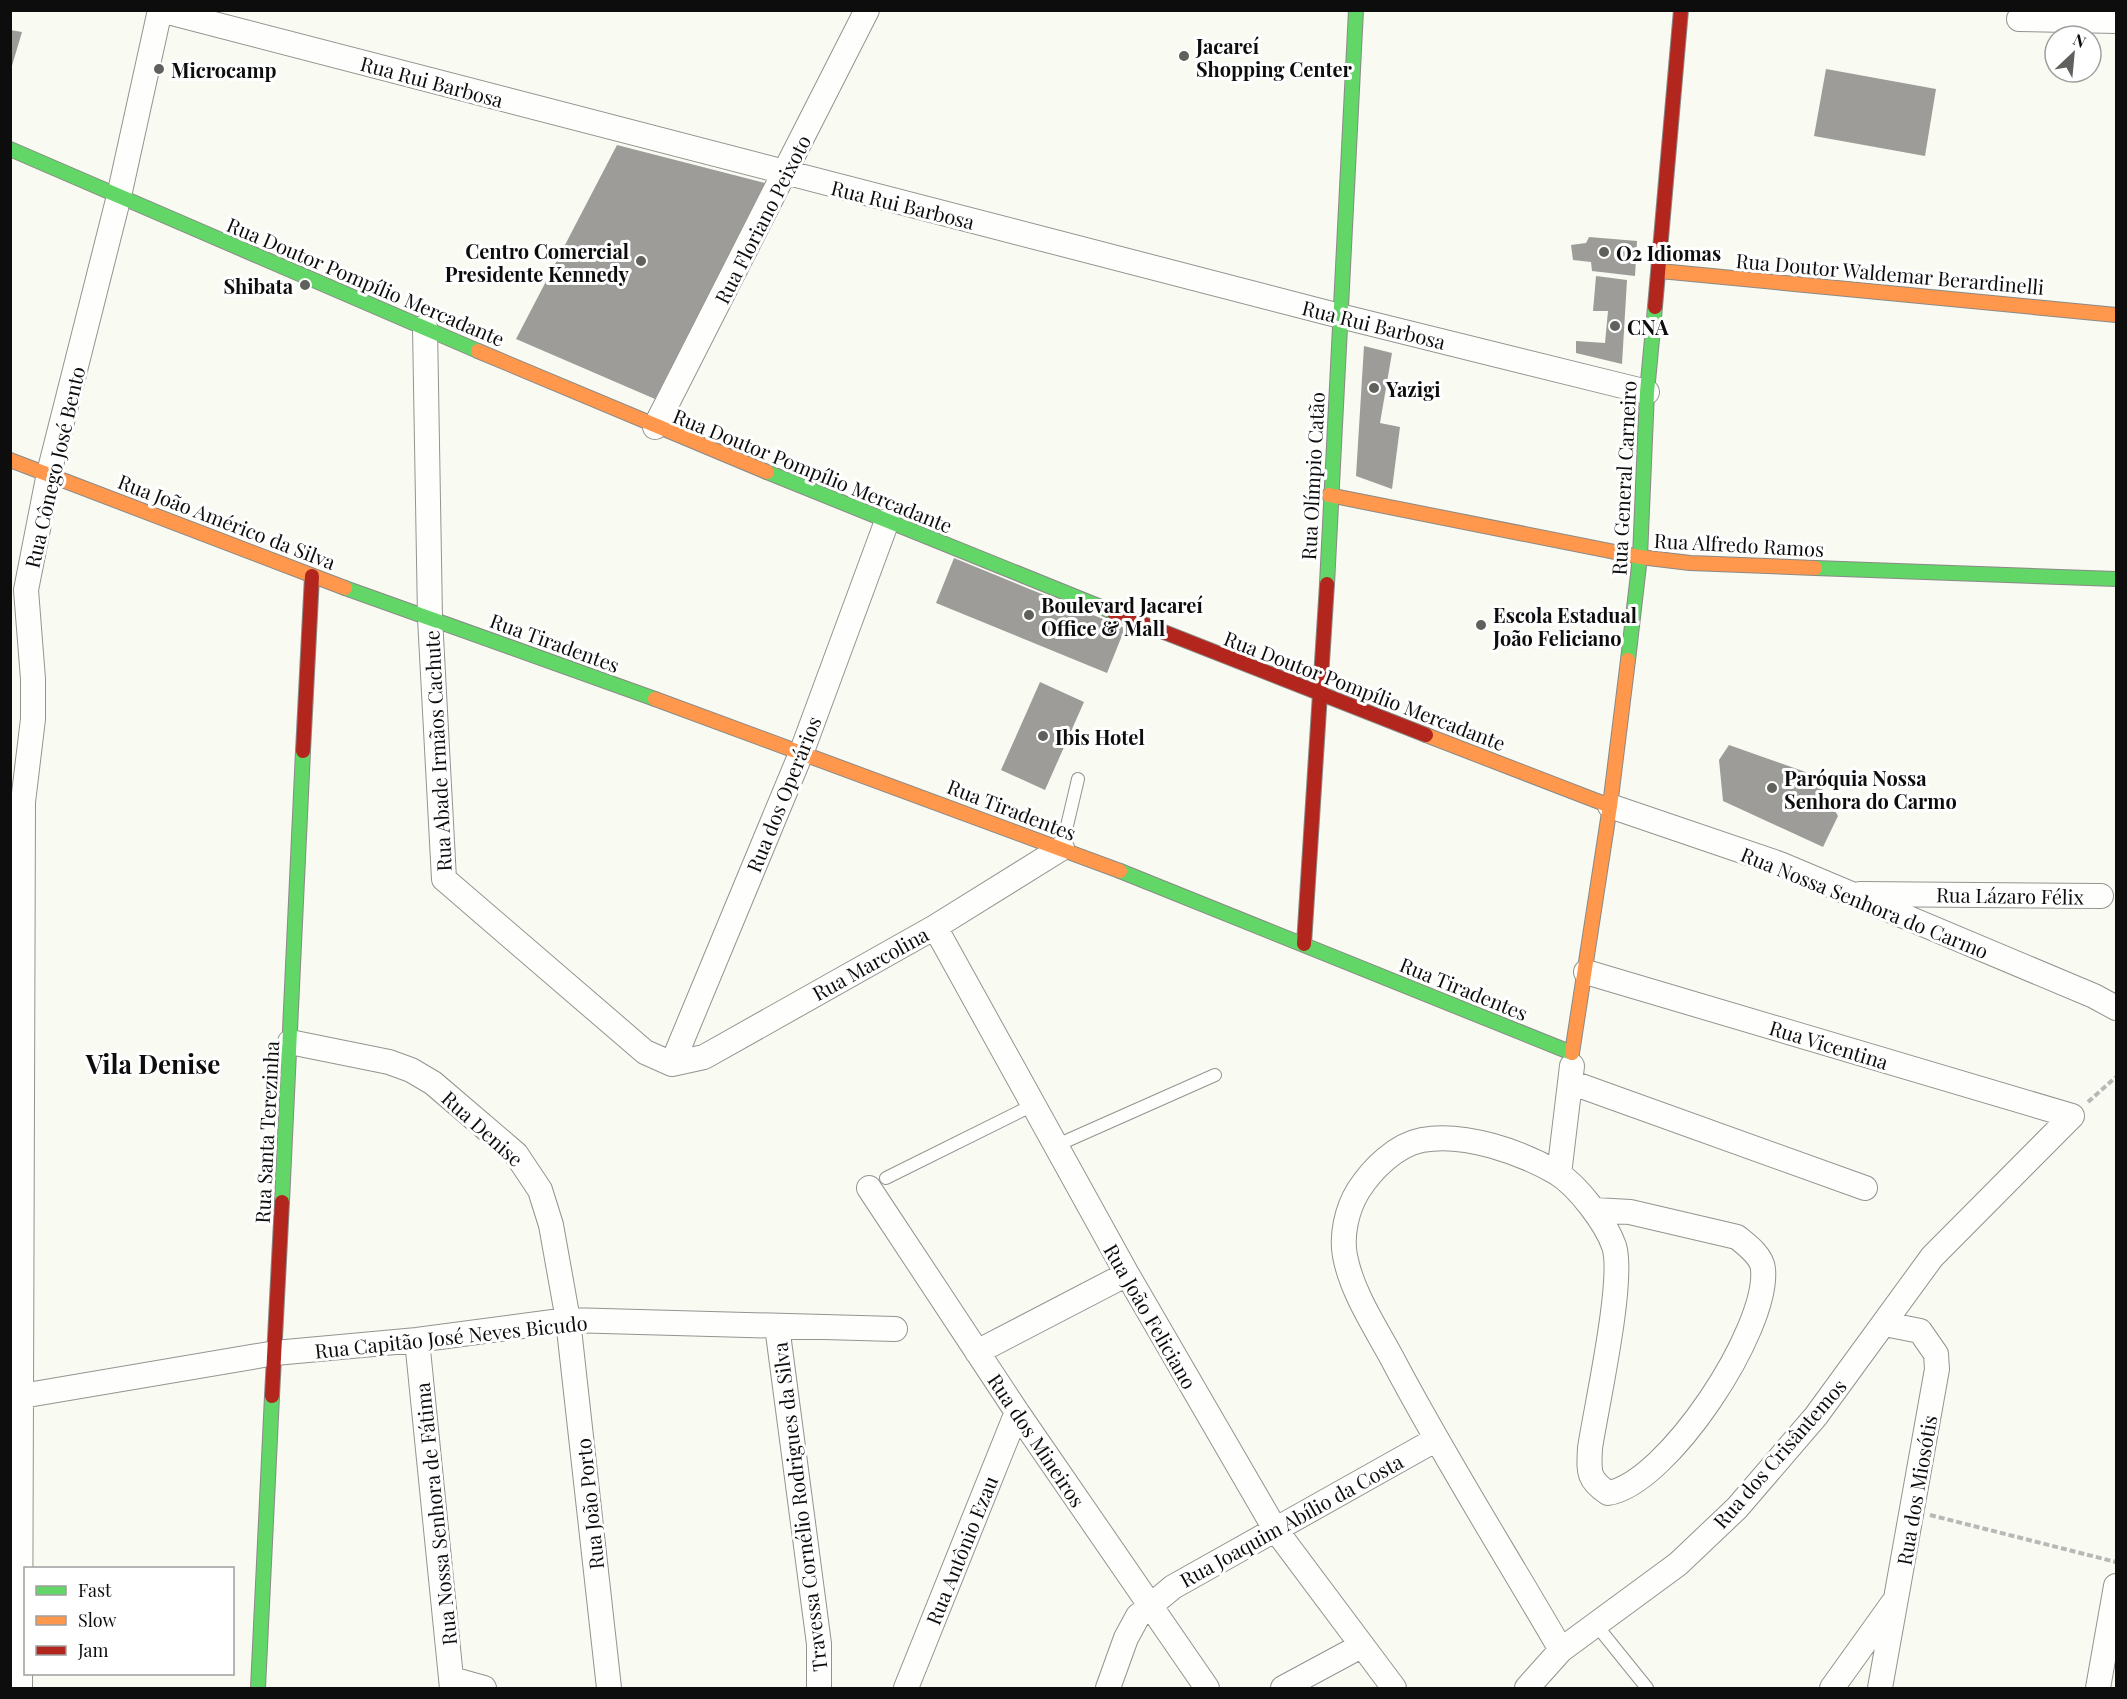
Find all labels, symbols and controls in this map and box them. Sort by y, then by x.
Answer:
north arrow [2043,24,2103,84]
text: N [2070,28,2090,52]
place label: Jacareí Shopping Center [1195,32,1352,82]
street label: Rua Rui Barbosa [358,49,506,113]
marker: Jacareí Shopping Center [1177,49,1191,63]
place label: Microcamp [171,56,277,83]
marker: Microcamp [152,62,166,76]
street label: Rua Floriano Peixoto [708,130,816,308]
street label: Rua Rui Barbosa [829,173,977,235]
street label: Rua Doutor Pompílio Mercadante [223,210,509,352]
place label: Centro Comercial Presidente Kennedy [445,237,630,287]
place label: O2 Idiomas [1616,239,1721,266]
marker: O2 Idiomas [1597,245,1611,259]
street label: Rua Doutor Waldemar Berardinelli [1735,246,2045,300]
marker: Centro Comercial Presidente Kennedy [634,254,648,268]
place label: Shibata [223,272,294,299]
marker: Shibata [298,278,312,292]
street label: Rua Rui Barbosa [1300,293,1448,355]
place label: CNA [1627,313,1669,340]
marker: CNA [1608,319,1622,333]
street label: Rua Cônego José Bento [18,364,90,570]
place label: Yazigi [1385,375,1441,402]
street label: Rua General Carneiro [1604,380,1642,576]
marker: Yazigi [1367,381,1381,395]
street label: Rua Olímpio Catão [1294,391,1330,561]
street label: Rua Doutor Pompílio Mercadante [669,401,957,539]
street label: Rua João Américo da Silva [114,467,340,575]
street label: Rua Alfredo Ramos [1653,526,1825,562]
place label: Boulevard Jacareí Office & Mall [1041,591,1203,641]
place label: Escola Estadual João Feliciano [1492,601,1637,651]
street label: Rua Tiradentes [487,606,623,678]
marker: Boulevard Jacareí Office & Mall [1022,608,1036,622]
marker: Escola Estadual João Feliciano [1474,618,1488,632]
street label: Rua Doutor Pompílio Mercadante [1221,624,1509,756]
street label: Rua Abade Irmãos Cachute [417,630,457,872]
street label: Rua dos Operários [739,712,827,876]
place label: Ibis Hotel [1055,723,1145,750]
marker: Ibis Hotel [1036,729,1050,743]
place label: Paróquia Nossa Senhora do Carmo [1784,764,1957,814]
street label: Rua Tiradentes [944,772,1080,846]
marker: Paróquia Nossa Senhora do Carmo [1765,781,1779,795]
street label: Rua Nossa Senhora do Carmo [1737,840,1993,964]
street label: Rua Lázaro Félix [1936,880,2085,910]
street label: Rua Marcolina [807,920,933,1006]
street label: Rua Tiradentes [1396,950,1532,1026]
street label: Rua Vicentina [1766,1013,1892,1075]
street label: Rua Santa Terezinha [248,1040,284,1224]
district label: Vila Denise [85,1046,220,1081]
street label: Rua Denise [437,1084,529,1172]
street label: Rua João Feliciano [1098,1239,1204,1394]
street label: Rua Capitão José Neves Bicudo [313,1308,589,1364]
street label: Travessa Cornélio Rodrigues da Silva [765,1341,833,1673]
street label: Rua dos Mineiros [982,1368,1092,1512]
street label: Rua dos Crisântemos [1706,1372,1852,1534]
street label: Rua Nossa Senhora de Fátima [408,1381,462,1647]
street label: Rua dos Miosótis [1890,1413,1942,1567]
street label: Rua João Porto [569,1437,609,1571]
street label: Rua Joaquim Abílio da Costa [1175,1447,1408,1593]
street label: Rua Antônio Ezau [919,1471,1003,1628]
legend [24,1567,234,1675]
text: Fast [78,1578,112,1602]
text: Slow [78,1608,116,1632]
text: Jam [77,1638,108,1662]

